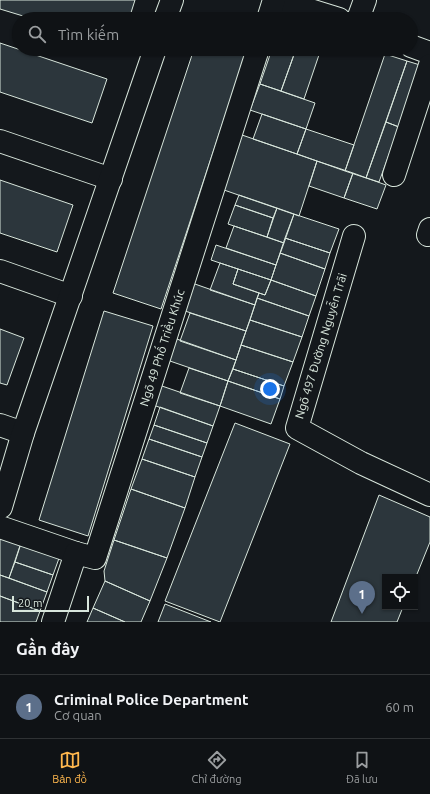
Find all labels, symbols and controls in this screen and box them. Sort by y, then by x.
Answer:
search box [12,12,418,56]
icon: search [26,23,48,45]
text: Tìm kiếm [58,26,119,43]
street label: Ngõ 497 Đường Nguyễn Trãi [292,271,349,420]
street label: Ngõ 49 Phố Triều Khúc [137,287,187,408]
your location [260,379,280,399]
map controls [382,574,418,610]
button: locate [382,574,418,610]
pin: 1 [349,581,375,614]
scale bar [12,594,89,613]
text: 20 m [18,597,42,609]
text: Gần đây [16,639,79,658]
text: Criminal Police Department [54,691,248,708]
text: 1 [25,700,33,714]
text: 60 m [385,700,414,714]
text: Cơ quan [54,708,102,722]
tab: Bản đồ [52,749,87,785]
tab: Chỉ đường [192,749,242,785]
tab: Đã lưu [346,749,378,785]

